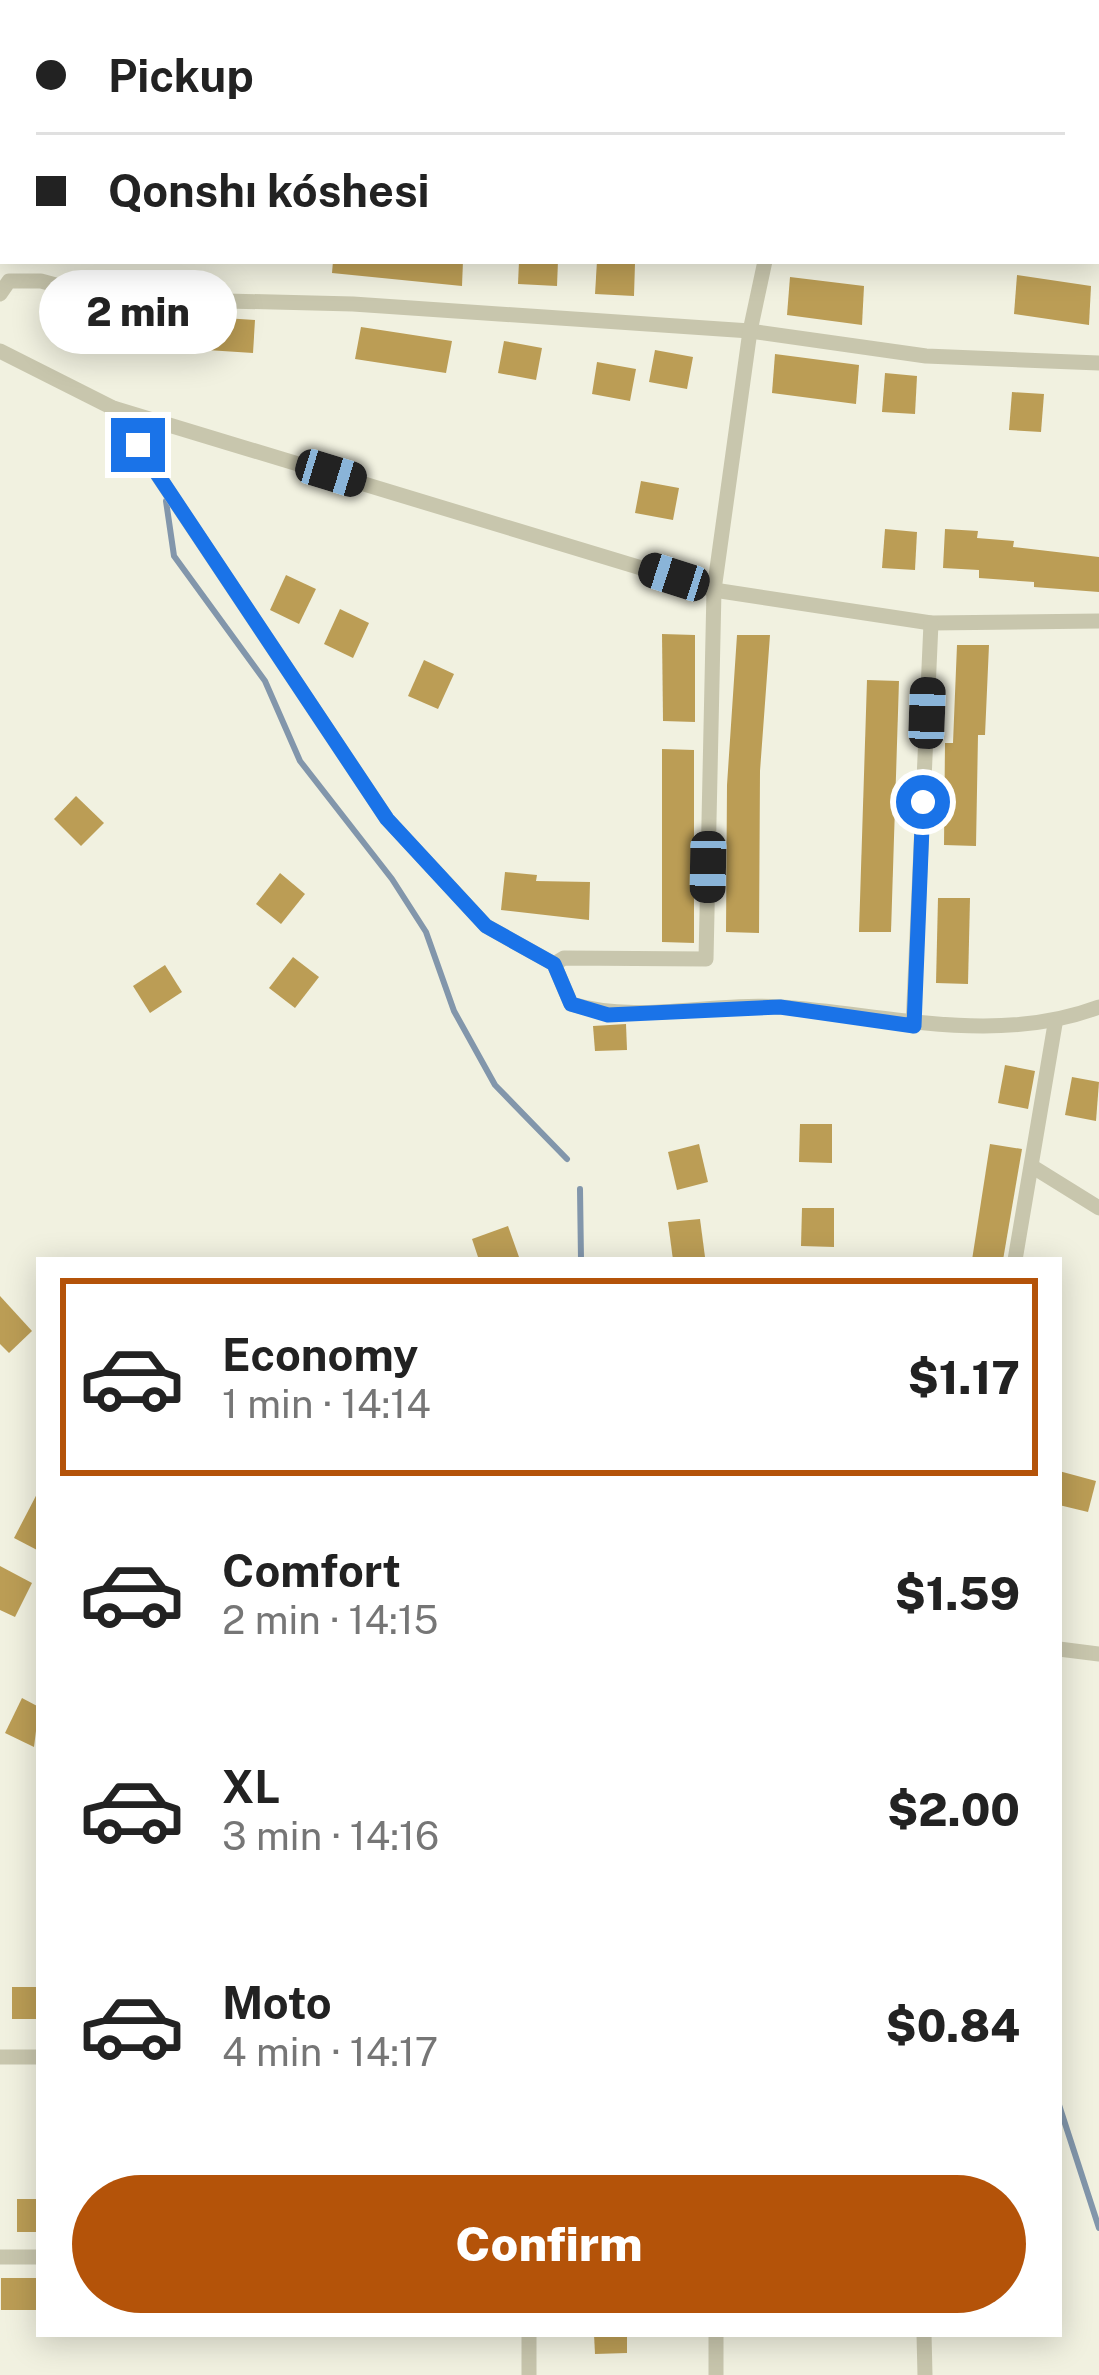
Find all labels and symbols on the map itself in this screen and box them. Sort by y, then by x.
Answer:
callout: 2 min [39,271,237,355]
route end [111,418,165,472]
car [291,445,371,501]
car [634,549,714,605]
car [908,676,946,750]
route start [896,775,950,829]
car [689,831,727,903]

